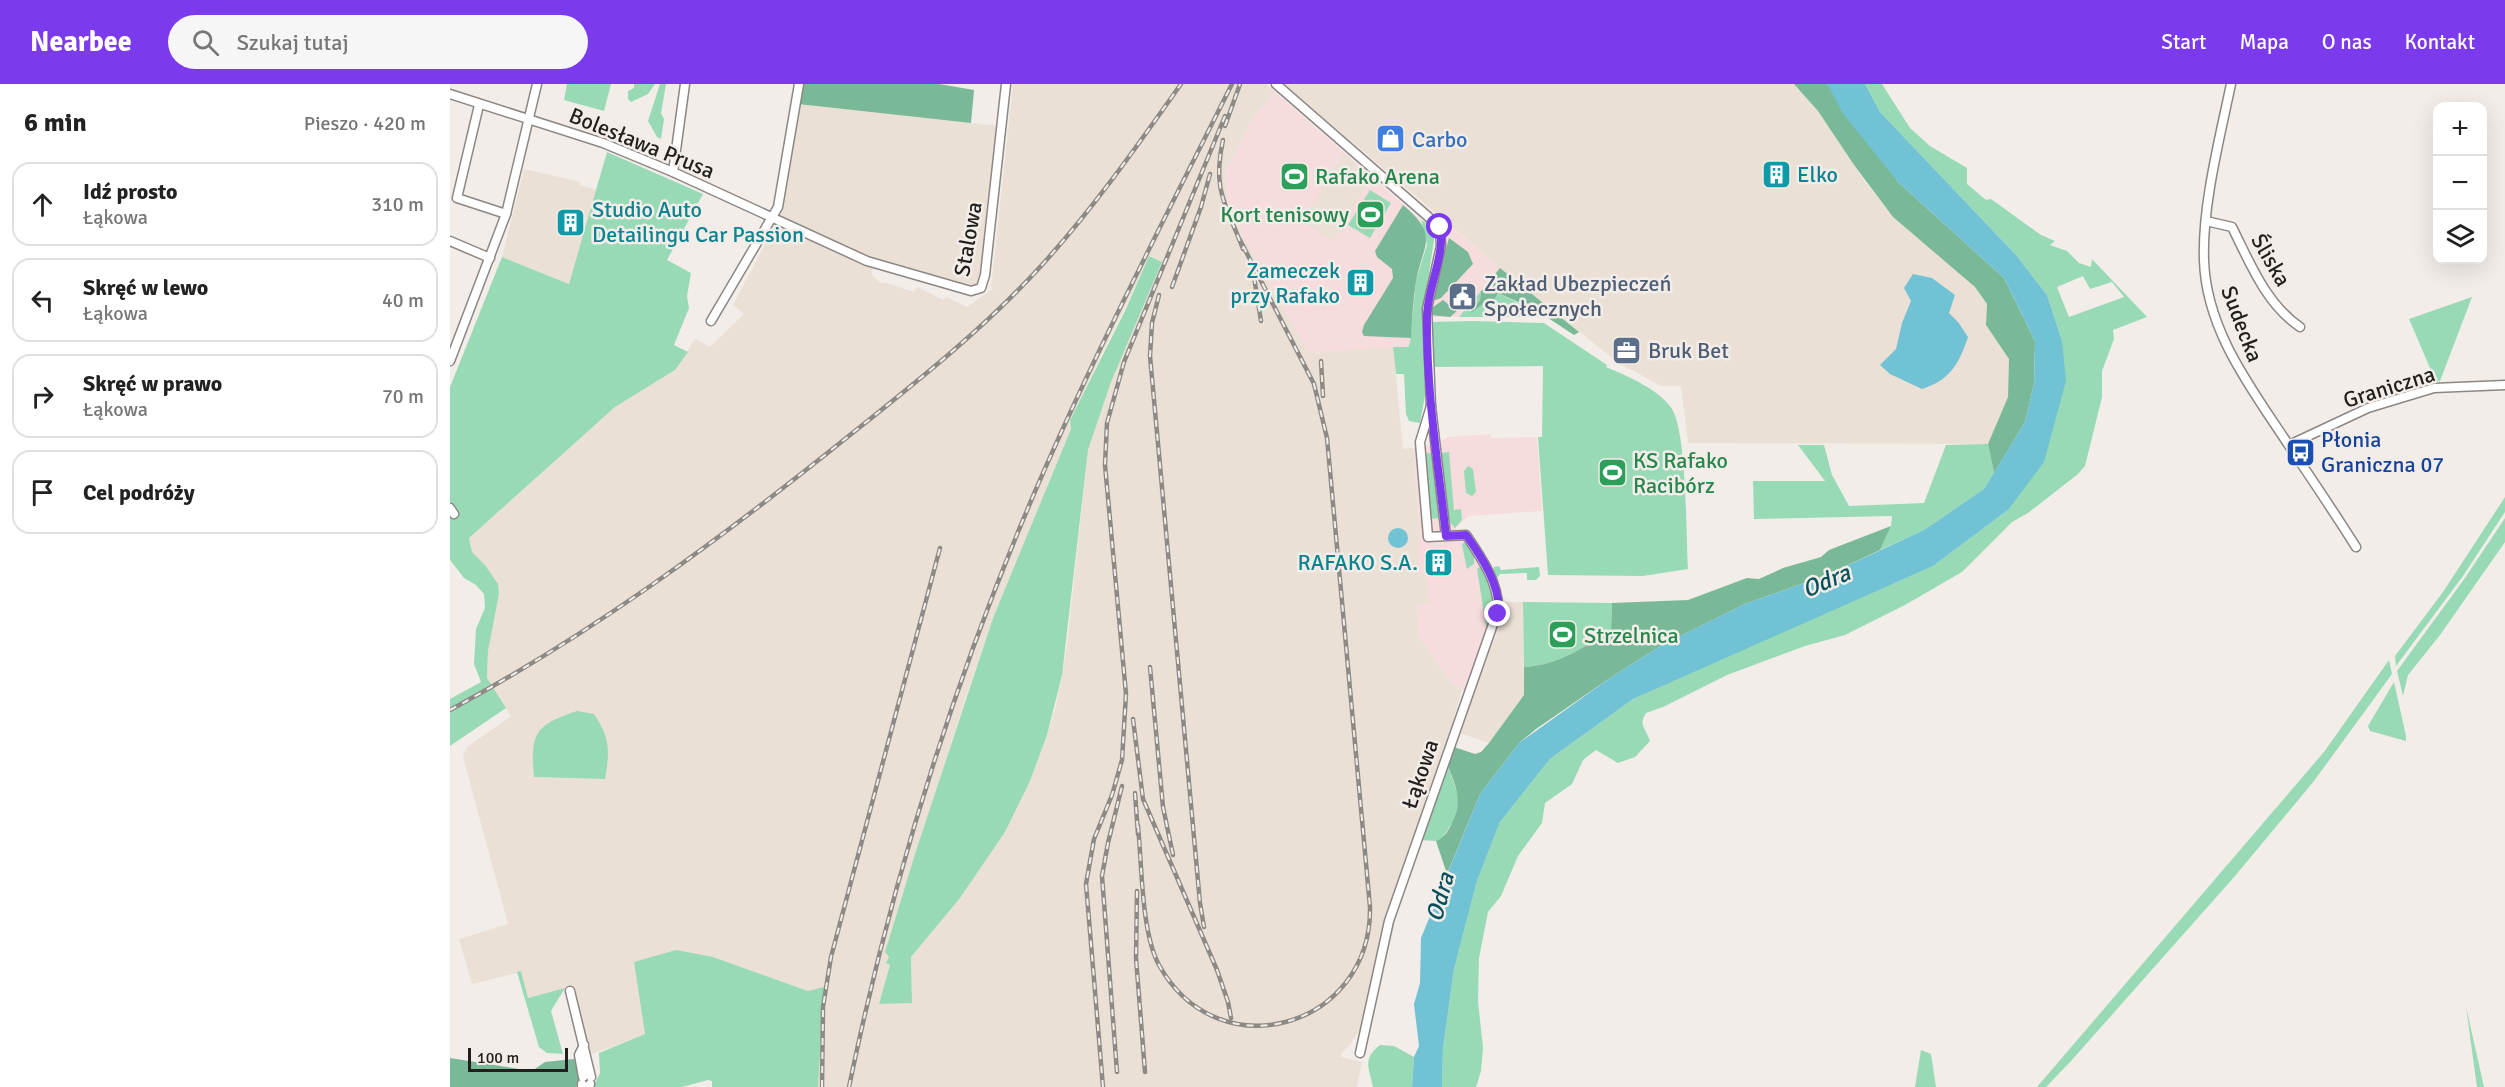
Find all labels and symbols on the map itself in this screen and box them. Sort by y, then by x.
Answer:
street label: Bolesława Prusa [565,102,719,184]
shop icon: Carbo [1375,123,1407,155]
place label: Carbo [1412,126,1467,153]
building icon: Elko [1760,158,1792,190]
sports icon: Rafako Arena [1278,160,1310,192]
place label: Elko [1797,161,1838,188]
place label: Rafako Arena [1315,163,1440,190]
place label: Studio Auto Detailingu Car Passion [592,196,804,248]
sports icon: Kort tenisowy [1354,198,1386,230]
street label: Stalowa [948,200,988,278]
place label: Kort tenisowy [1220,201,1350,228]
building icon: Studio Auto Detailingu Car Passion [555,206,587,238]
route start [1426,213,1452,239]
street label: Śliska [2245,229,2297,291]
place label: Zameczek przy Rafako [1230,257,1340,309]
building icon: Zameczek przy Rafako [1345,267,1377,299]
place label: Zakład Ubezpieczeń Społecznych [1484,270,1671,322]
public building icon: Zakład Ubezpieczeń Społecznych [1447,280,1479,312]
street label: Sudecka [2215,282,2269,366]
office icon: Bruk Bet [1611,334,1643,366]
place label: Bruk Bet [1648,337,1729,364]
street label: Graniczna [2340,360,2438,414]
place label: Płonia Graniczna 07 [2321,426,2444,478]
bus stop icon: Płonia Graniczna 07 [2284,436,2316,468]
place label: KS Rafako Racibórz [1633,447,1728,499]
sports icon: KS Rafako Racibórz [1596,457,1628,489]
building icon: RAFAKO S.A. [1423,546,1455,578]
place label: RAFAKO S.A. [1297,549,1418,576]
water label: Odra [1797,557,1855,604]
route end [1484,600,1510,626]
sports icon: Strzelnica [1547,619,1579,651]
place label: Strzelnica [1584,622,1679,649]
street label: Łąkowa [1396,736,1444,812]
water label: Odra [1419,868,1461,925]
scale bar [468,1045,568,1072]

